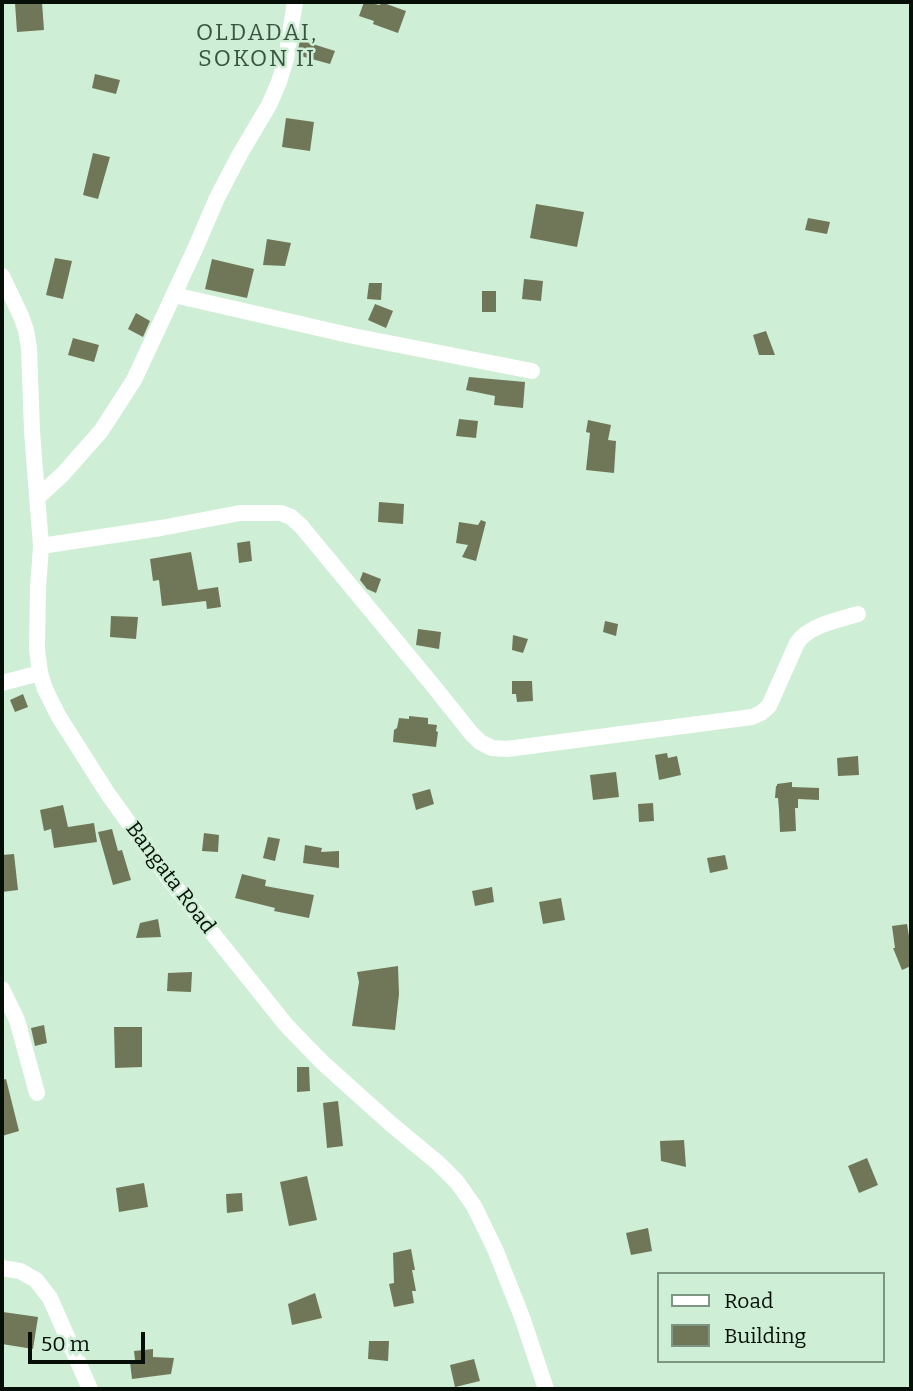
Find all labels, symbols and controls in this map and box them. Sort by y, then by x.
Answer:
district label: OLDADAI, SOKON II [197,20,317,74]
street label: Bangata Road [120,817,220,939]
legend [657,1272,885,1363]
text: Road [724,1288,773,1314]
scale bar [32,1318,149,1362]
text: Building [724,1323,806,1349]
text: 50 m [41,1331,90,1357]

